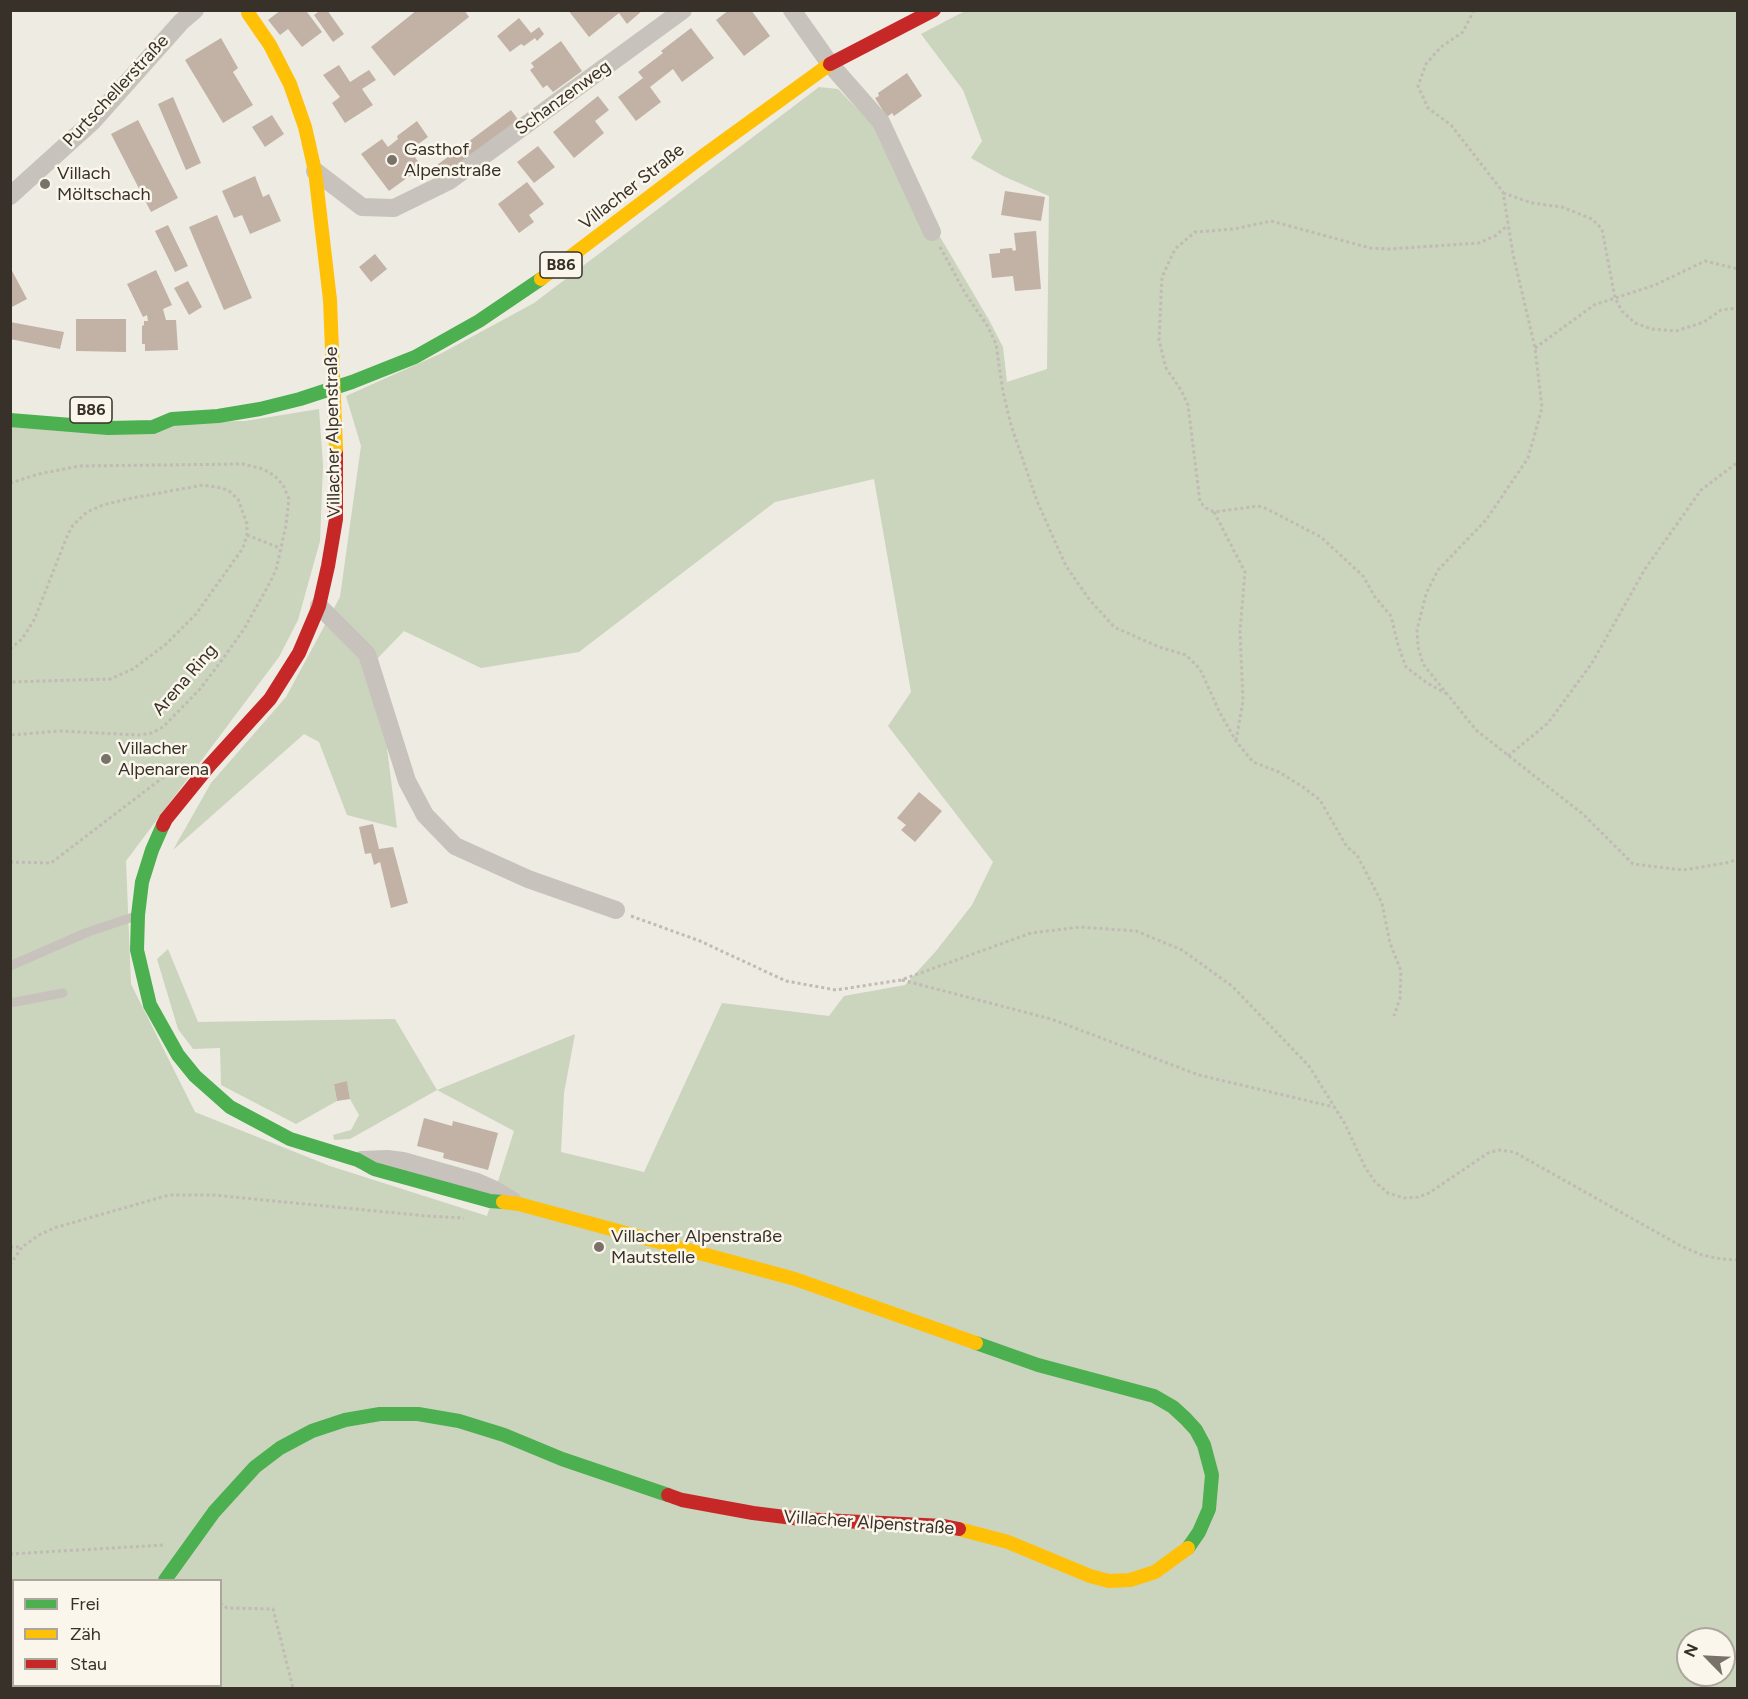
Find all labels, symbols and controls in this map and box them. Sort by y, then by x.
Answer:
street label: Purtschellerstraße [58,30,174,152]
street label: Schanzenweg [511,56,615,140]
place label: Gasthof Alpenstraße [404,139,501,182]
street label: Villacher Straße [575,139,689,235]
marker: Gasthof Alpenstraße [385,153,399,167]
place label: Villach Möltschach [57,163,151,206]
marker: Villach Möltschach [38,177,52,191]
road number: B86 [540,252,582,278]
street label: Villacher Alpenstraße [321,346,345,518]
road number: B86 [70,397,112,423]
street label: Arena Ring [148,640,222,720]
place label: Villacher Alpenarena [118,738,209,780]
marker: Villacher Alpenarena [99,752,113,766]
place label: Villacher Alpenstraße Mautstelle [611,1226,782,1268]
marker: Villacher Alpenstraße Mautstelle [592,1240,606,1254]
street label: Villacher Alpenstraße [783,1506,955,1540]
legend [12,1579,222,1687]
text: Frei [70,1593,100,1615]
text: Zäh [70,1623,101,1645]
north arrow [1676,1627,1736,1687]
text: N [1680,1641,1702,1660]
text: Stau [70,1653,107,1675]

